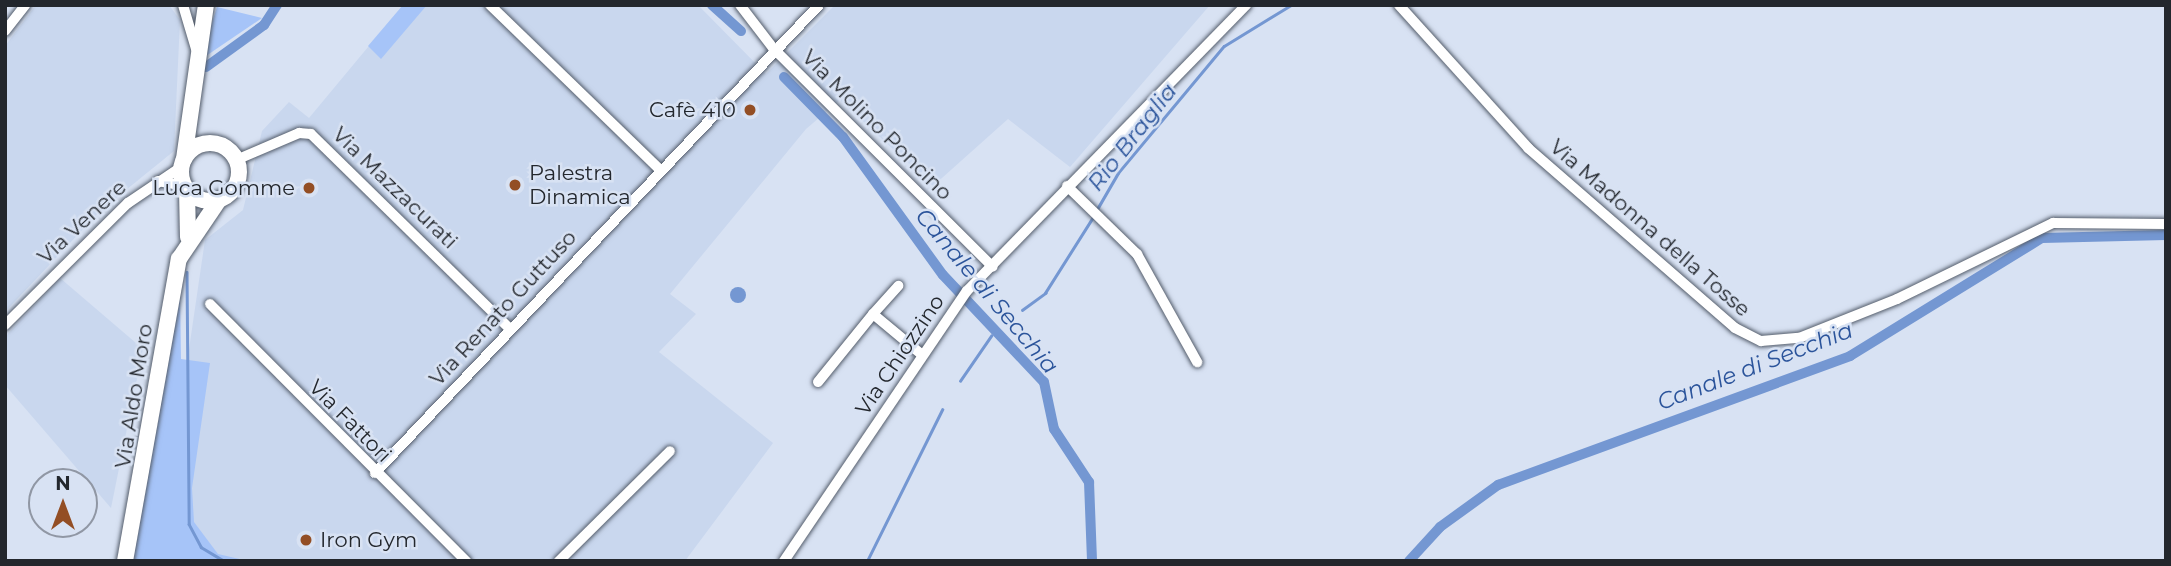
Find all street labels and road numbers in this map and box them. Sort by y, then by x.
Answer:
street label: Via Molino Poncino [797,45,957,205]
street label: Via Mazzacurati [327,122,463,254]
street label: Via Madonna della Tosse [1545,134,1755,322]
street label: Via Venere [33,175,131,269]
street label: Via Renato Guttuso [424,225,582,391]
street label: Via Chiozzino [850,290,950,420]
street label: Via Aldo Moro [110,322,158,470]
street label: Via Fattori [303,374,397,468]

